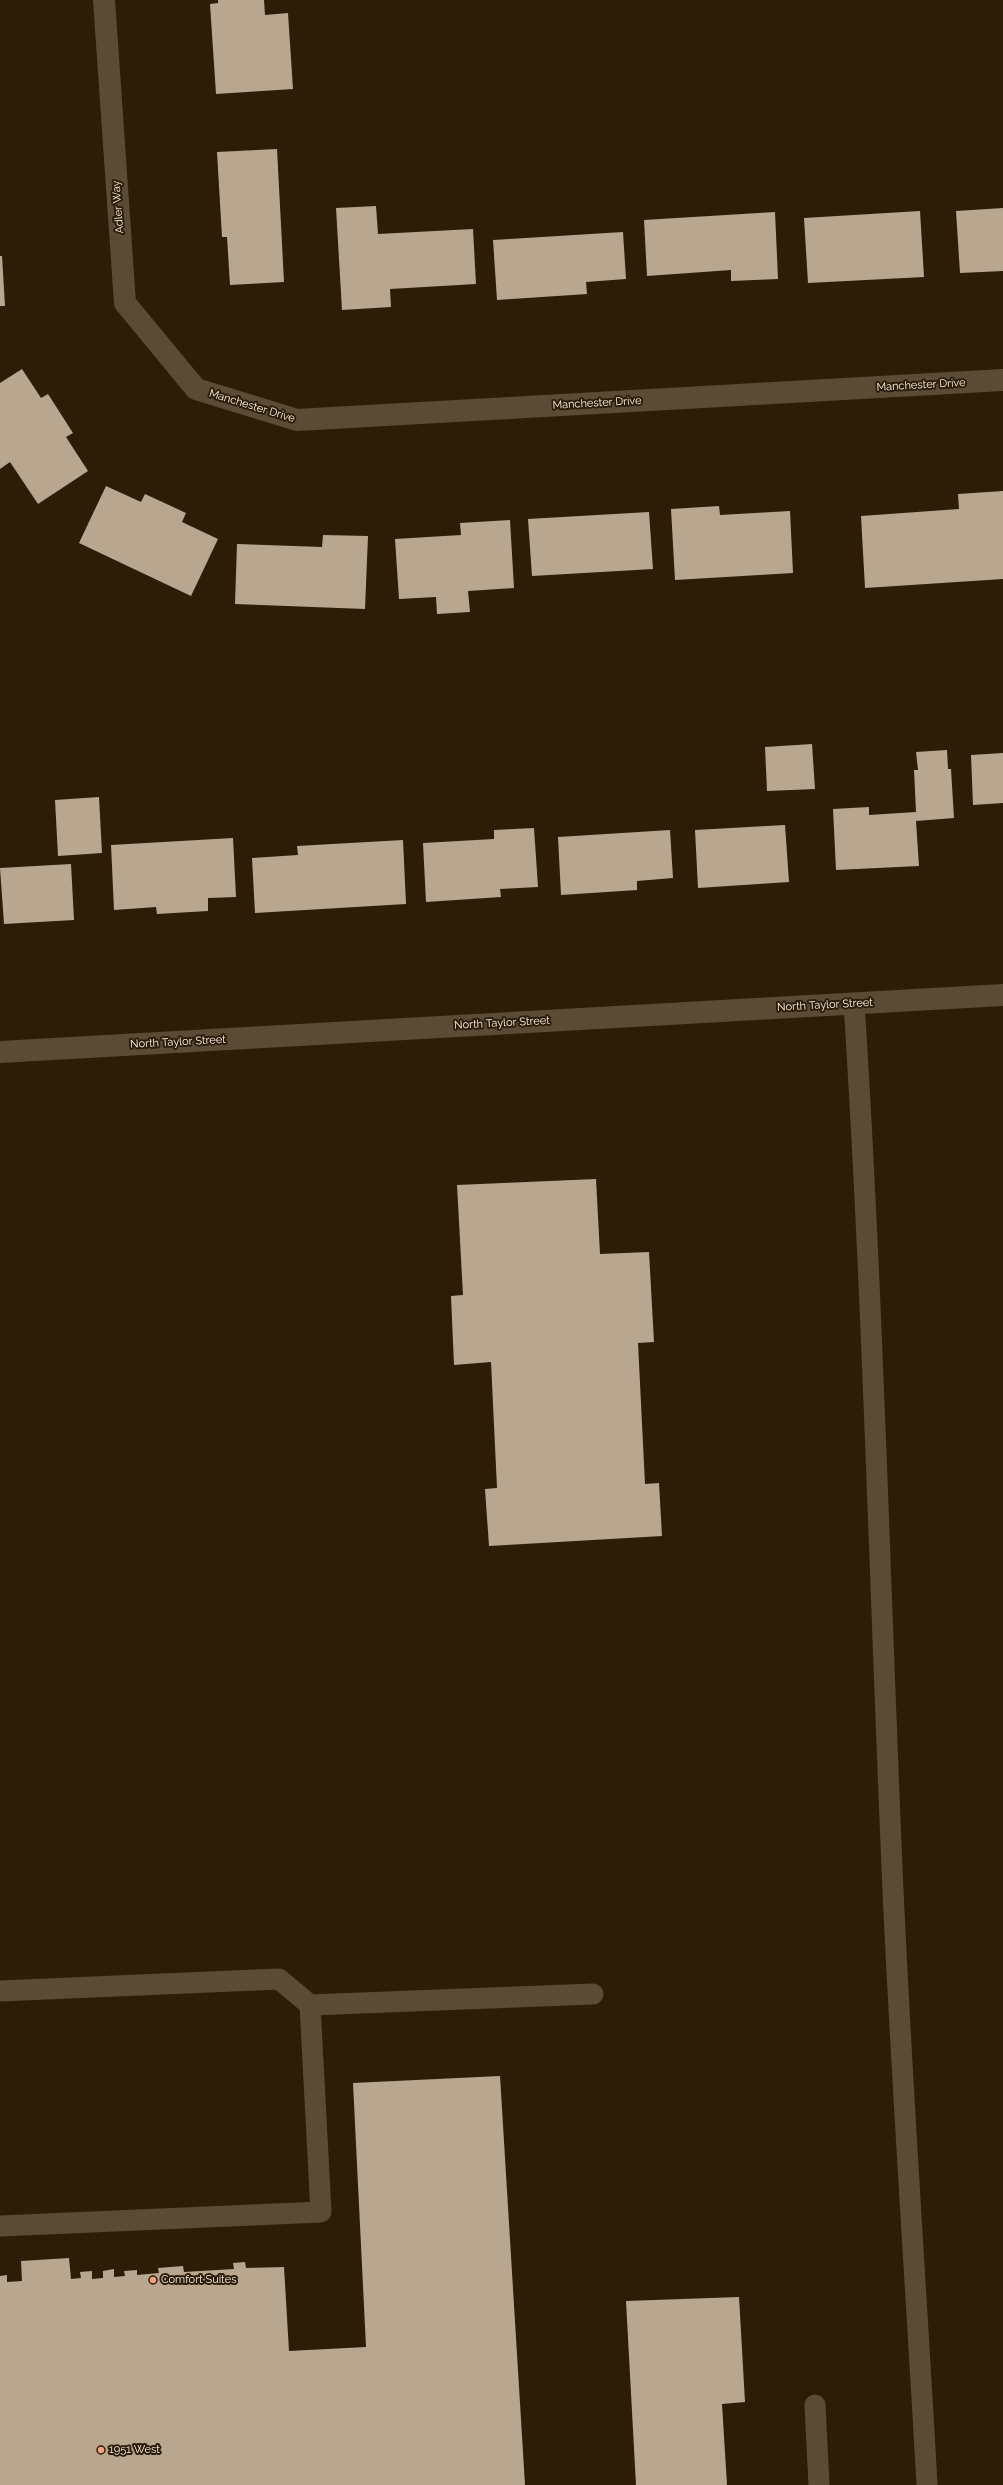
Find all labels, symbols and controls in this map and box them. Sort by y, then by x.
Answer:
street label: Adler Way [110,180,126,234]
street label: Manchester Drive [876,376,966,394]
street label: Manchester Drive [207,387,297,425]
street label: Manchester Drive [552,394,642,412]
street label: North Taylor Street [777,996,873,1014]
street label: North Taylor Street [454,1014,550,1032]
street label: North Taylor Street [130,1033,226,1051]
place label: Comfort Suites [161,2273,236,2287]
marker: Comfort Suites [148,2275,158,2285]
place label: 1951 West [109,2443,160,2457]
marker: 1951 West [96,2445,106,2455]

